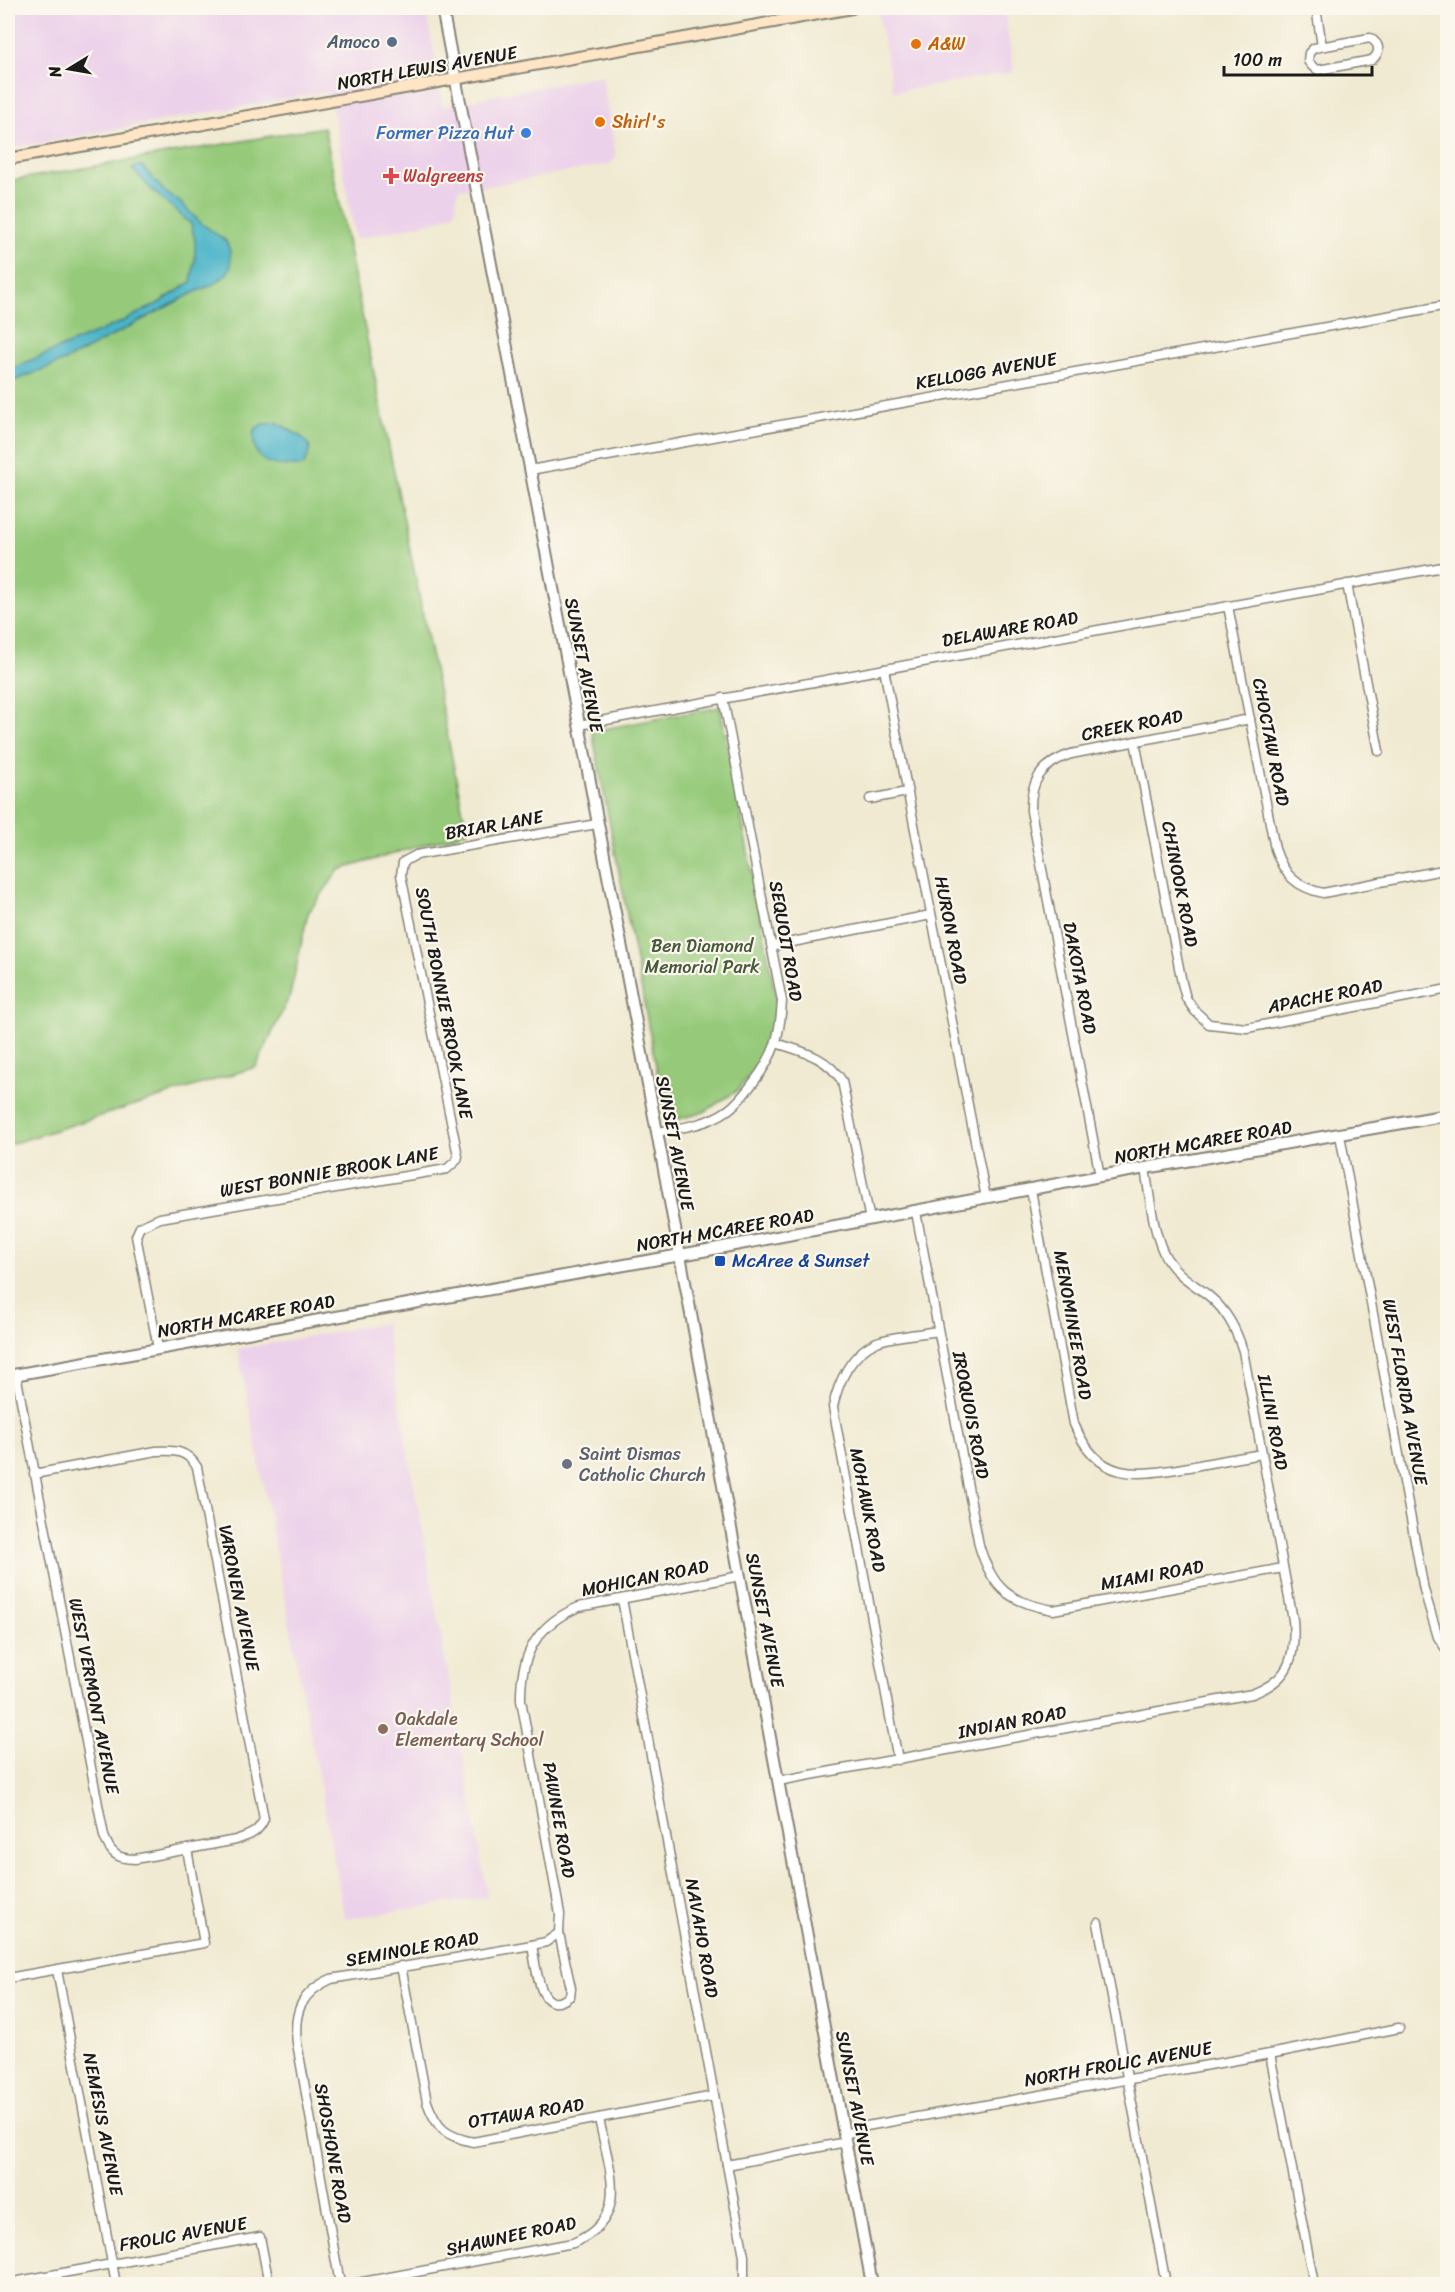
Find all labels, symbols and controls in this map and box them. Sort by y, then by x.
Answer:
place label: Amoco [326,26,380,58]
place label: A&W [927,28,966,60]
marker: Amoco [385,35,399,49]
street label: NORTH LEWIS AVENUE [335,36,520,100]
marker: A&W [909,37,923,51]
north arrow [39,39,99,99]
scale bar [1224,39,1372,77]
text: 100 m [1233,44,1282,76]
text: N [39,63,70,81]
place label: Shirl's [612,106,666,138]
marker: Shirl's [593,115,607,129]
place label: Former Pizza Hut [376,117,515,149]
marker: Former Pizza Hut [519,126,533,140]
place label: Walgreens [403,160,484,192]
marker: Walgreens [384,169,398,183]
street label: KELLOGG AVENUE [913,343,1060,399]
street label: SUNSET AVENUE [555,595,613,736]
street label: DELAWARE ROAD [940,601,1081,657]
street label: CHOCTAW ROAD [1243,675,1299,809]
street label: CREEK ROAD [1078,699,1186,751]
street label: BRIAR LANE [442,800,547,849]
street label: CHINOOK ROAD [1152,818,1208,950]
street label: HURON ROAD [925,873,977,987]
street label: SEQUOIT ROAD [760,878,812,1004]
street label: SOUTH BONNIE BROOK LANE [406,884,482,1123]
street label: DAKOTA ROAD [1053,919,1107,1037]
park label: Ben Diamond Memorial Park [644,930,760,983]
street label: APACHE ROAD [1264,969,1385,1023]
street label: SUNSET AVENUE [646,1073,704,1214]
street label: NORTH MCAREE ROAD [1112,1111,1295,1173]
street label: WEST BONNIE BROOK LANE [217,1137,442,1207]
street label: NORTH MCAREE ROAD [634,1199,817,1261]
place label: McAree & Sunset [732,1245,870,1277]
street label: MENOMINEE ROAD [1044,1248,1102,1403]
marker: McAree & Sunset [713,1254,727,1268]
street label: NORTH MCAREE ROAD [155,1285,338,1347]
street label: WEST FLORIDA AVENUE [1373,1296,1437,1489]
street label: IROQUOIS ROAD [943,1347,999,1482]
street label: ILLINI ROAD [1248,1370,1298,1473]
place label: Saint Dismas Catholic Church [579,1438,706,1491]
street label: MOHAWK ROAD [840,1445,896,1575]
marker: Saint Dismas Catholic Church [560,1457,574,1471]
street label: VARONEN AVENUE [209,1522,269,1675]
street label: MOHICAN ROAD [578,1550,712,1606]
street label: SUNSET AVENUE [736,1550,794,1691]
street label: MIAMI ROAD [1098,1550,1206,1600]
street label: WEST VERMONT AVENUE [59,1595,129,1798]
street label: INDIAN ROAD [954,1696,1069,1748]
place label: Oakdale Elementary School [395,1703,544,1756]
marker: Oakdale Elementary School [376,1722,390,1736]
street label: PAWNEE ROAD [533,1759,585,1881]
street label: NAVAHO ROAD [676,1876,728,2000]
street label: SEMINOLE ROAD [343,1922,481,1976]
street label: SUNSET AVENUE [826,2028,884,2169]
street label: NORTH FROLIC AVENUE [1022,2032,1215,2096]
street label: NEMESIS AVENUE [73,2050,133,2199]
street label: SHOSHONE ROAD [305,2080,361,2226]
street label: OTTAWA ROAD [466,2088,586,2138]
street label: FROLIC AVENUE [117,2207,250,2261]
street label: SHAWNEE ROAD [443,2207,579,2265]

